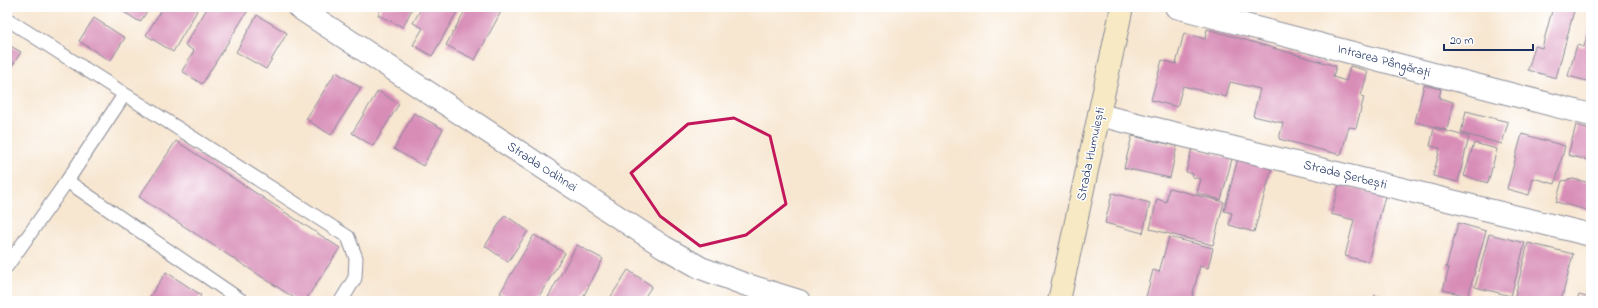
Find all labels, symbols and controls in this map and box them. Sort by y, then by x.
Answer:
scale bar [1444,26,1533,52]
text: 20 m [1450,32,1473,50]
street label: Intrarea Pângărați [1335,39,1433,83]
street label: Strada Humulești [1072,106,1110,202]
street label: Strada Odihnei [503,137,581,197]
street label: Strada Șerbești [1301,155,1389,195]

